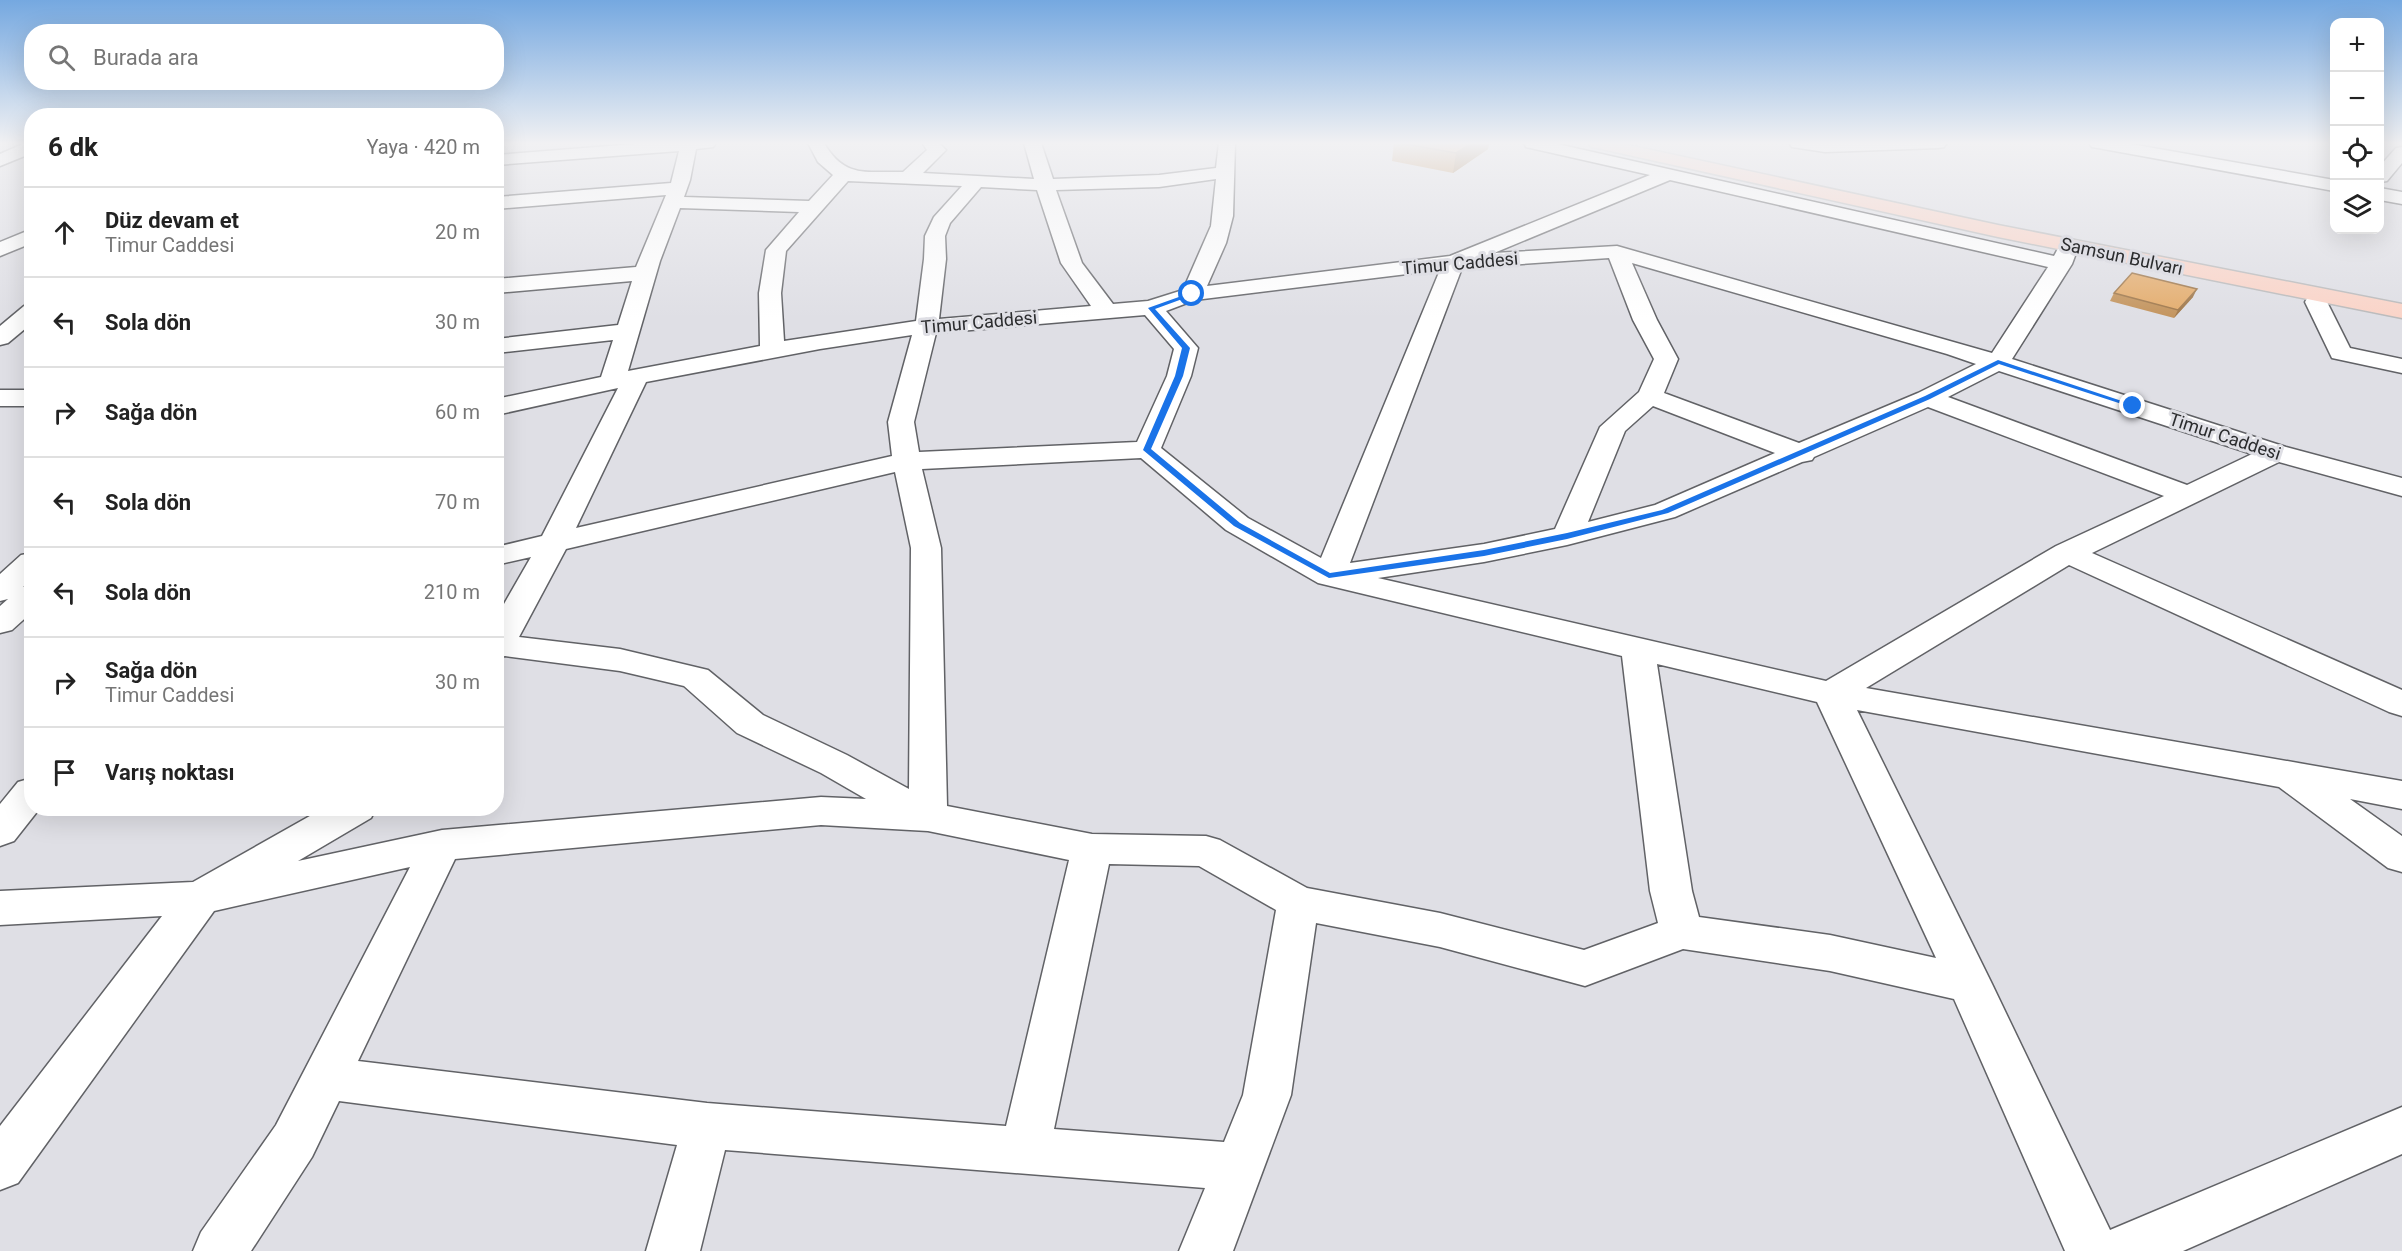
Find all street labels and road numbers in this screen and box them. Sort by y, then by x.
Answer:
street label: Samsun Bulvarı [2059,233,2185,279]
street label: Timur Caddesi [1401,247,1519,279]
street label: Timur Caddesi [920,306,1038,338]
street label: Timur Caddesi [2166,408,2284,464]

